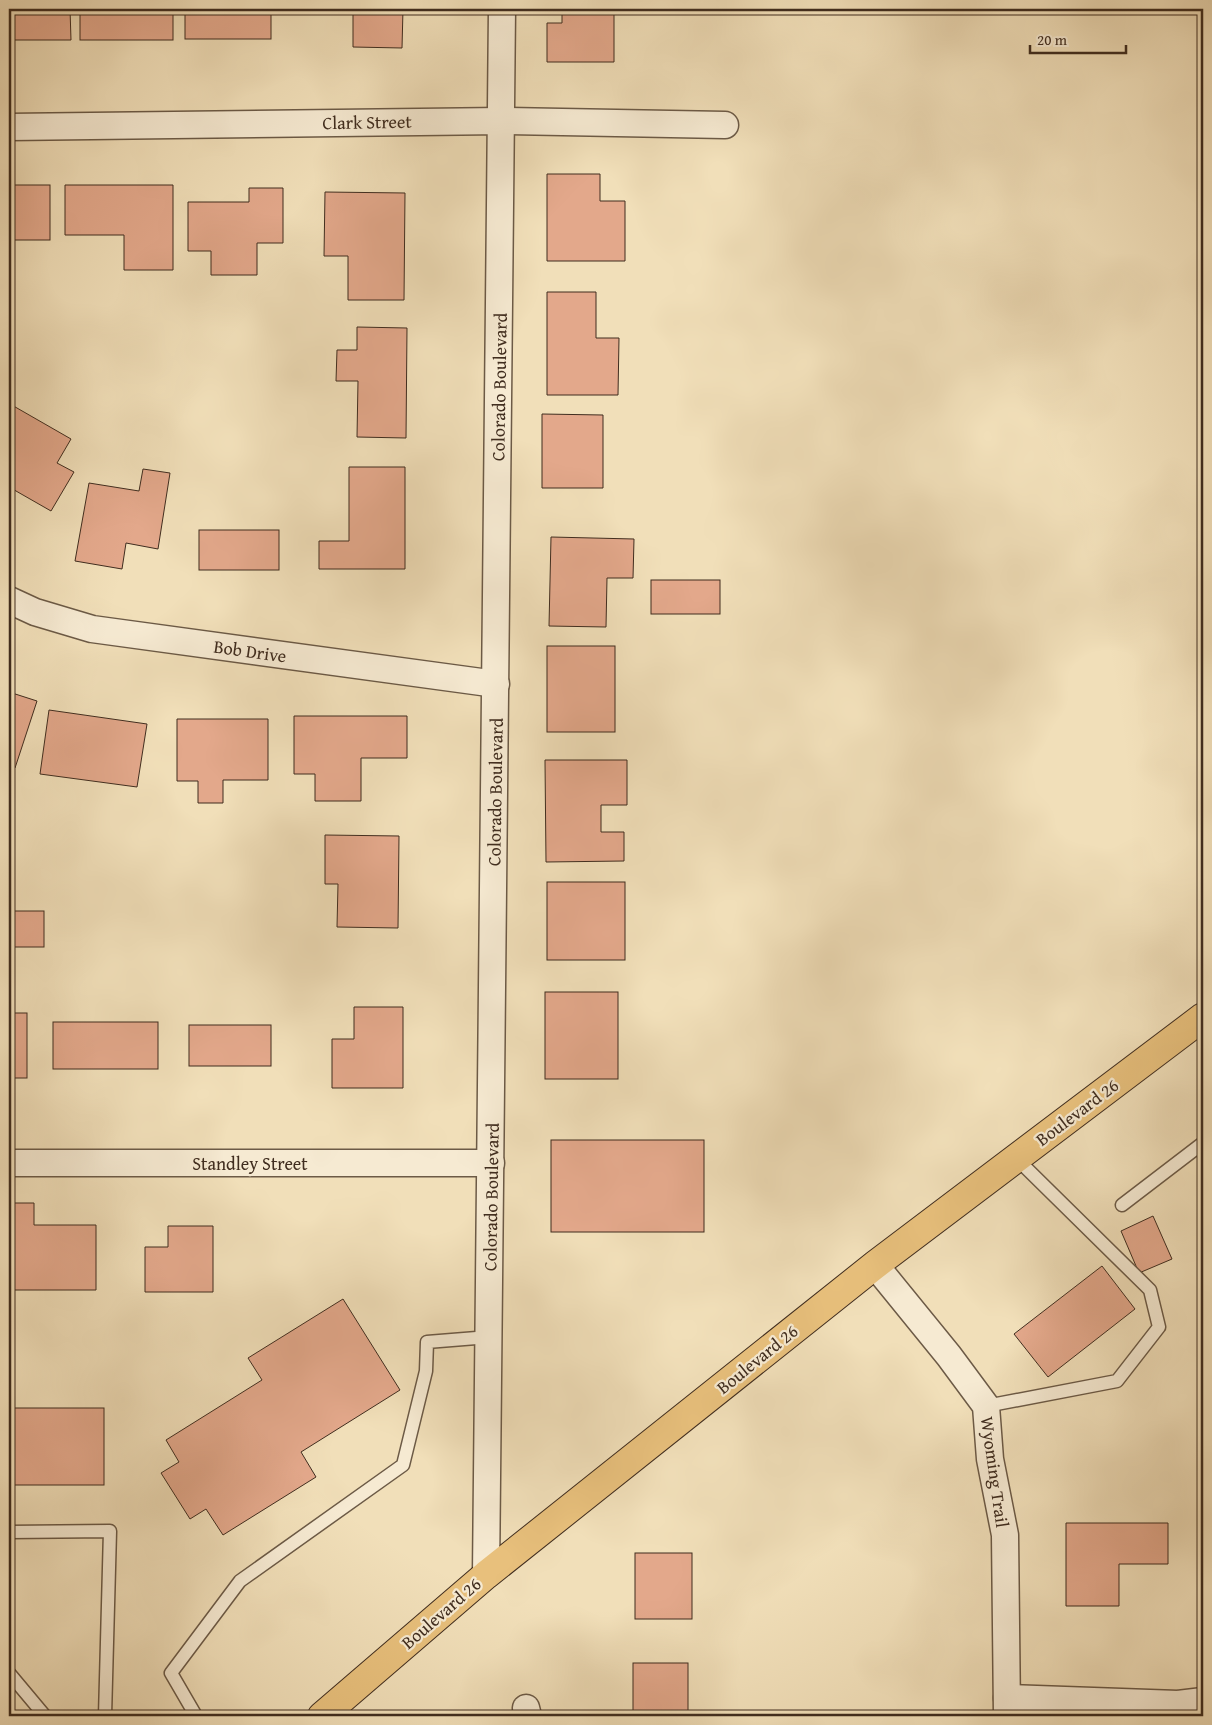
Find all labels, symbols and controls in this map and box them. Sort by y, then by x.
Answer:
scale bar [1030,22,1126,54]
text: 20 m [1037,29,1068,50]
street label: Clark Street [322,108,413,136]
street label: Colorado Boulevard [484,312,514,461]
street label: Bob Drive [212,633,288,669]
street label: Colorado Boulevard [480,717,510,866]
street label: Boulevard 26 [1030,1072,1124,1152]
street label: Colorado Boulevard [476,1122,506,1271]
street label: Standley Street [192,1150,308,1177]
street label: Boulevard 26 [710,1318,804,1400]
street label: Wyoming Trail [974,1415,1016,1529]
street label: Boulevard 26 [395,1571,487,1655]

